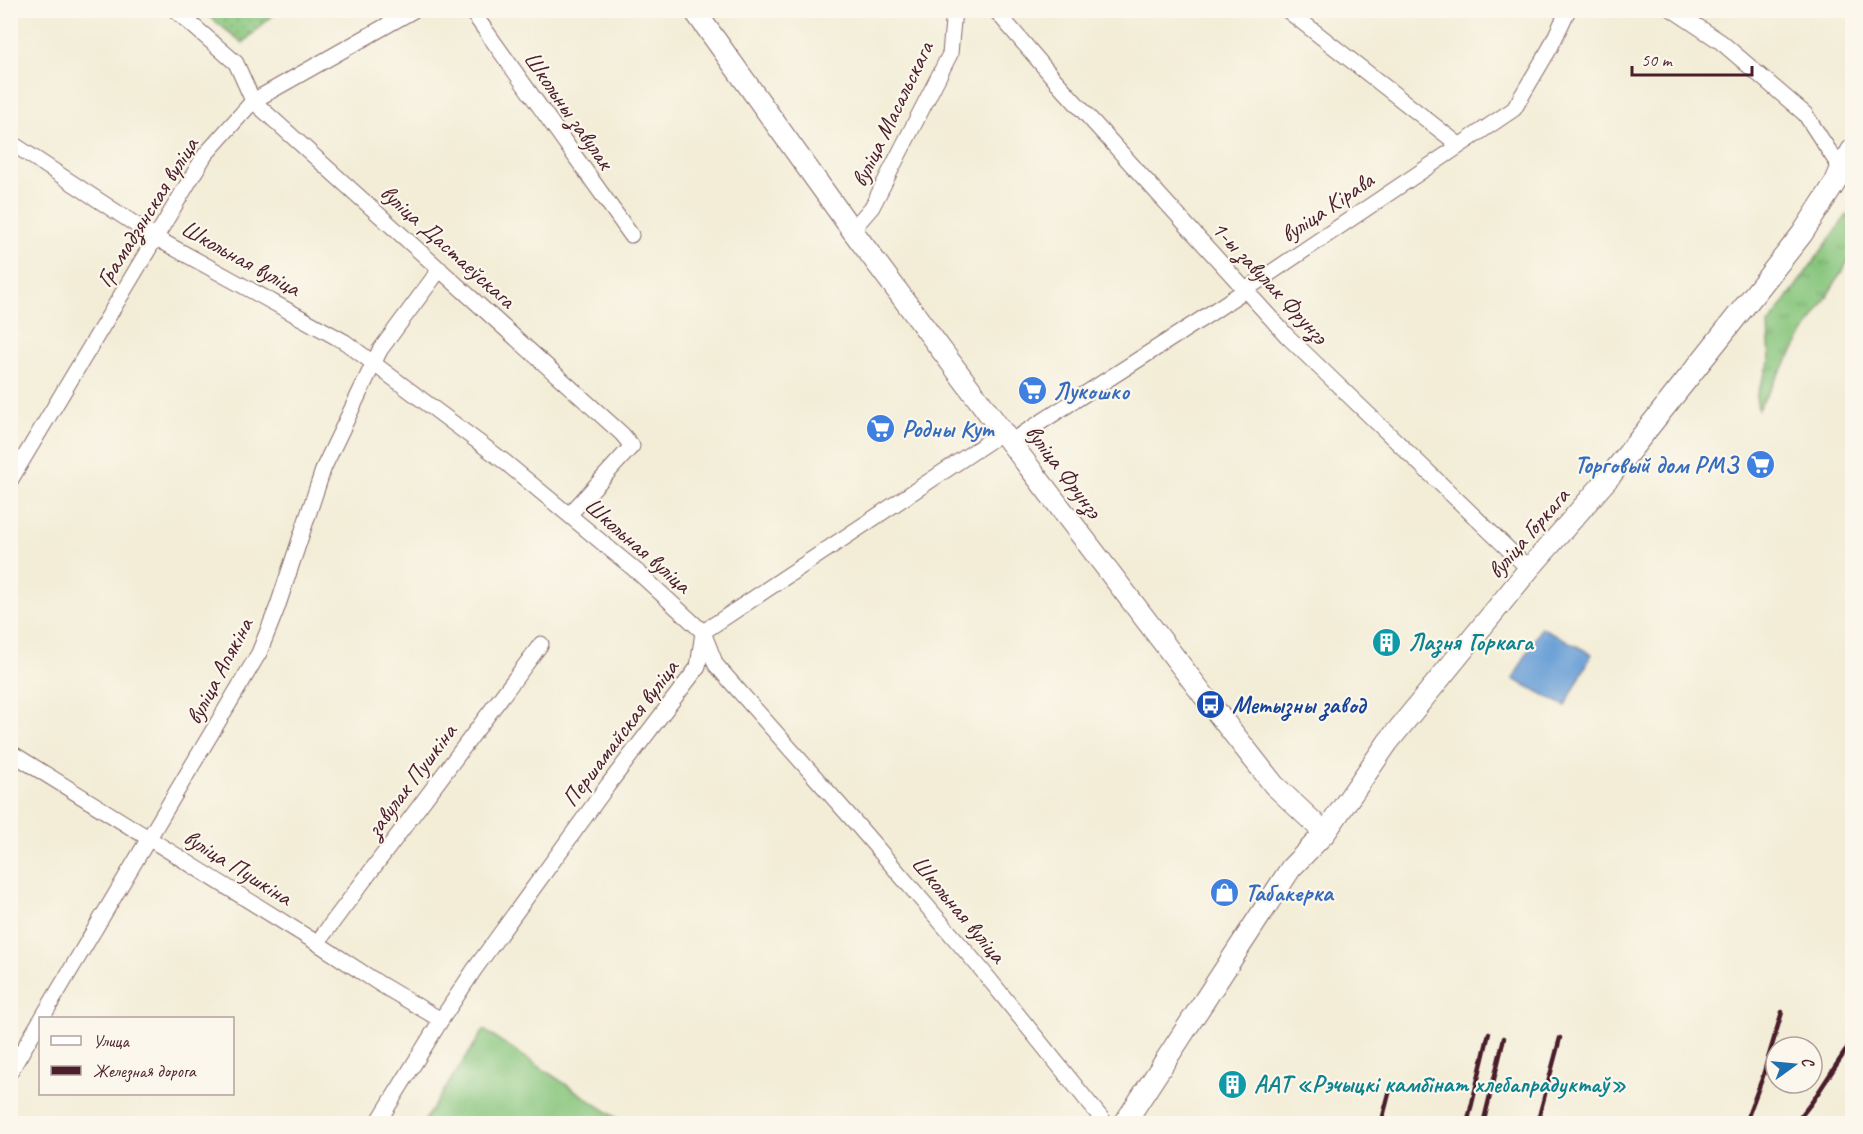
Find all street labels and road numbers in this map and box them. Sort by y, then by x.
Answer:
street label: вуліца Масальскага [844,35,941,191]
street label: Школьны завулак [516,45,622,177]
street label: Грамадзянская вуліца [89,130,207,293]
street label: вуліца Кірава [1275,164,1380,249]
street label: вуліца Дастаеўскага [374,177,523,316]
street label: Школьная вуліца [176,213,307,304]
street label: 1-ы завулак Фрунзэ [1204,214,1336,352]
street label: вуліца Фрунзэ [1018,418,1110,526]
street label: вуліца Горкага [1480,480,1577,585]
street label: Школьная вуліца [578,490,699,601]
street label: вуліца Апякіна [178,611,260,729]
street label: Першамайская вуліца [555,652,686,812]
street label: завулак Пушкіна [357,716,465,845]
street label: вуліца Пушкіна [178,822,299,913]
street label: Школьная вуліца [905,849,1014,970]

